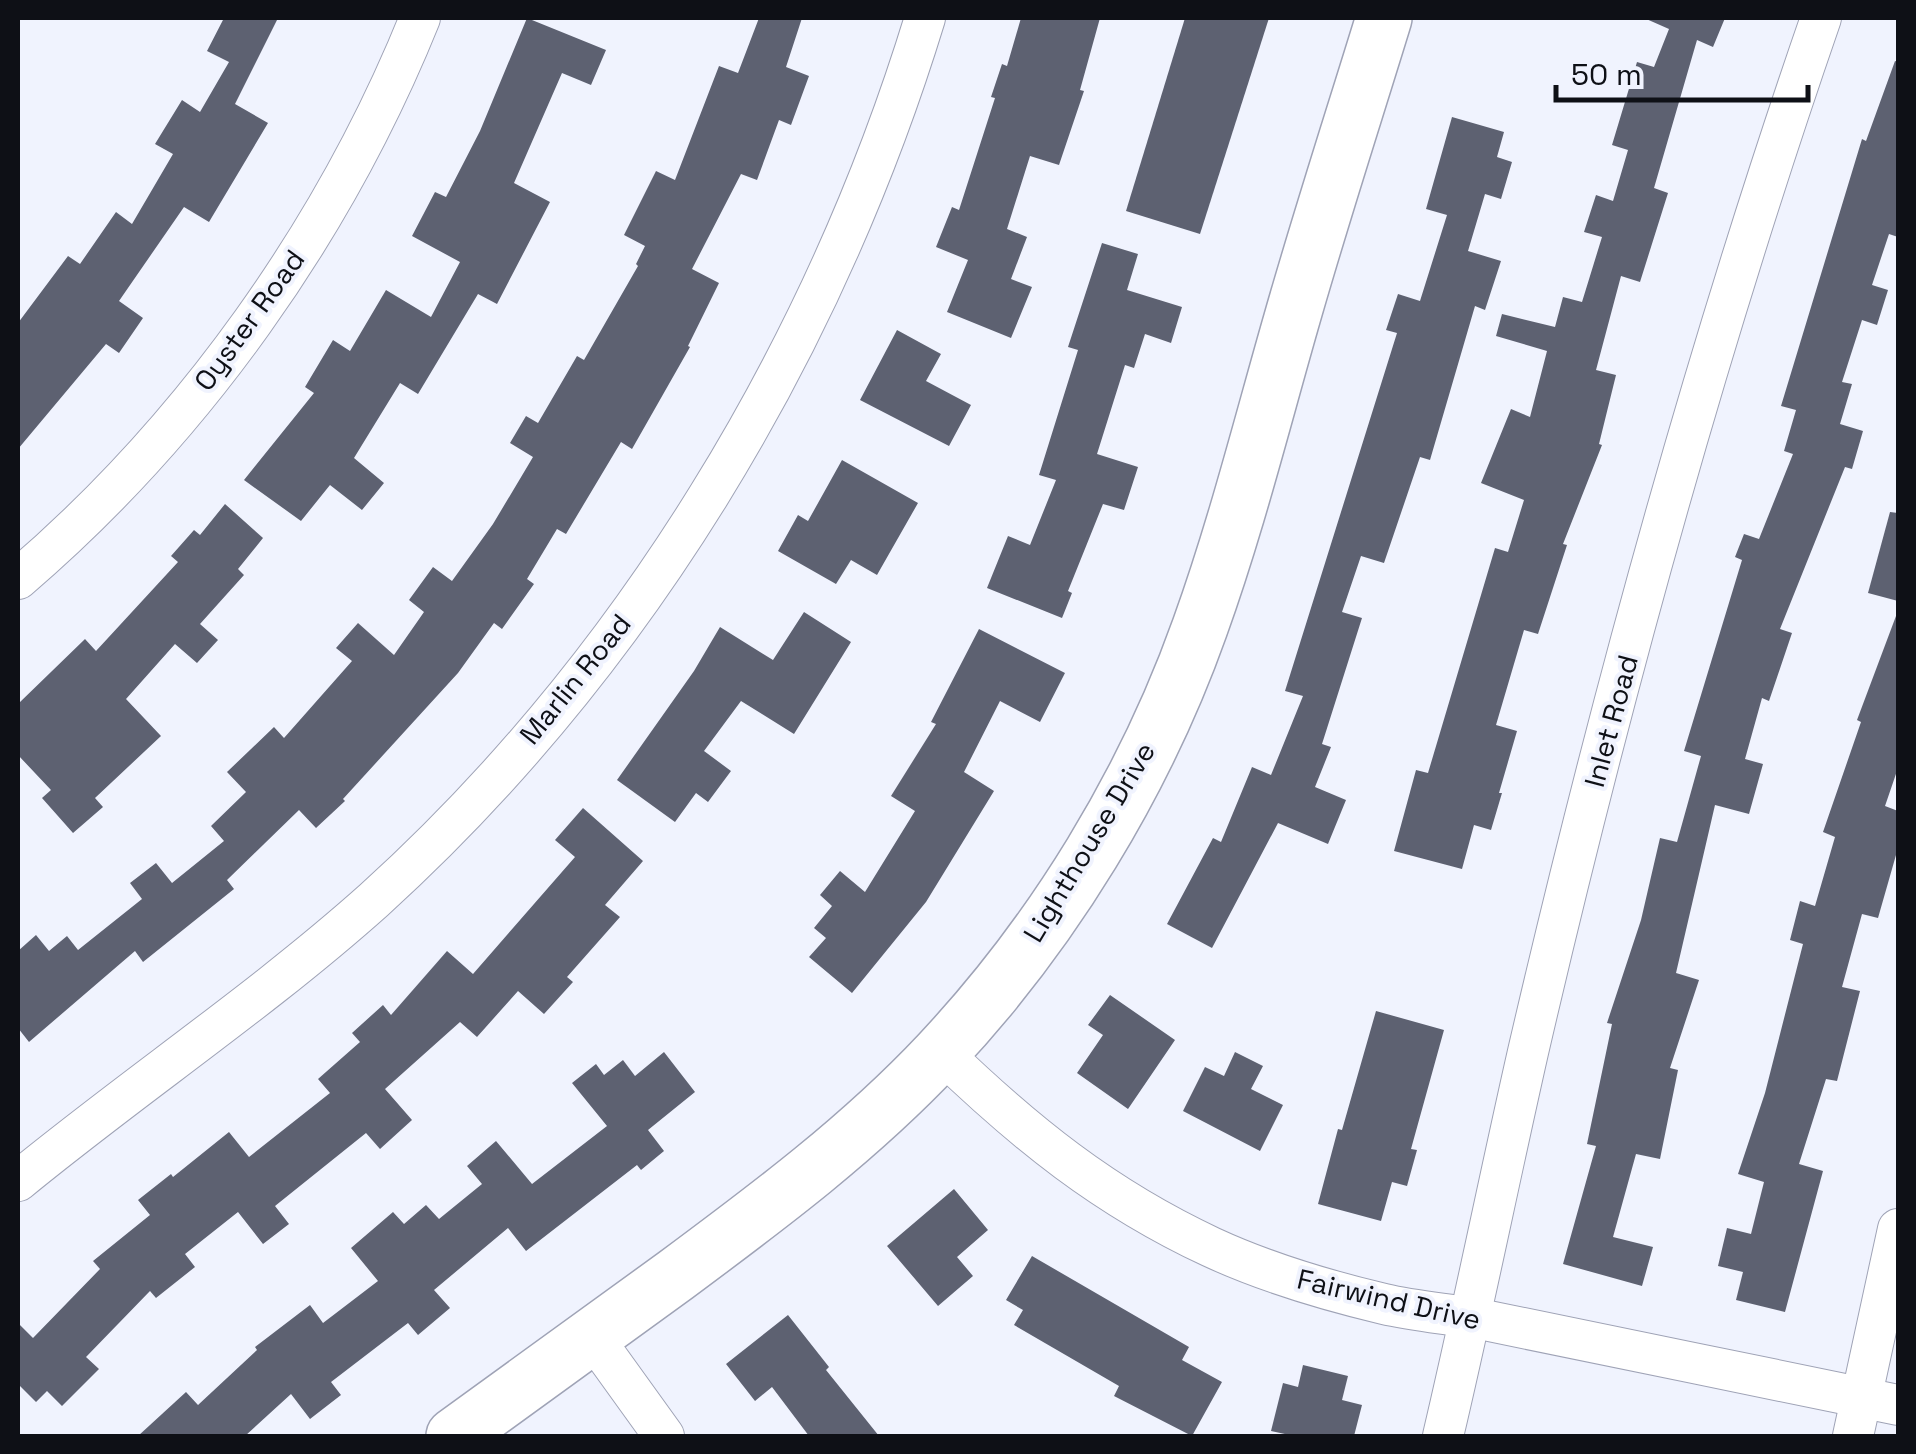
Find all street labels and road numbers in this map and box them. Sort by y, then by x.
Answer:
street label: Oyster Road [186,242,312,398]
street label: Marlin Road [511,606,639,752]
street label: Inlet Road [1576,651,1646,791]
street label: Lighthouse Drive [1015,735,1163,949]
street label: Fairwind Drive [1294,1260,1484,1338]

